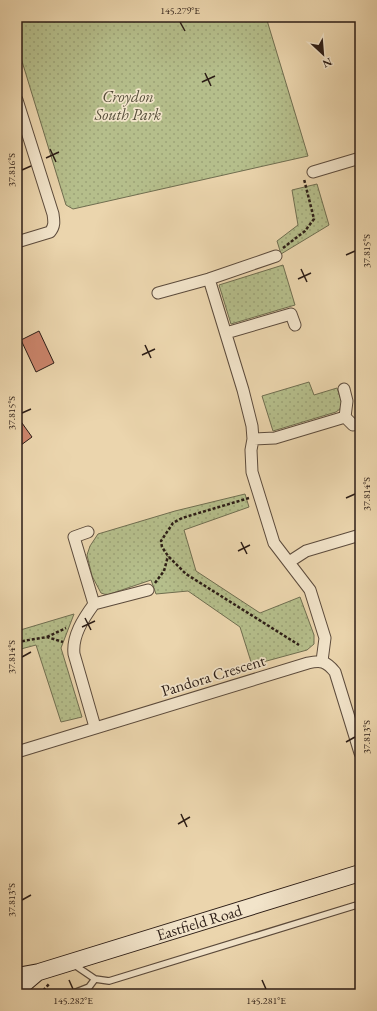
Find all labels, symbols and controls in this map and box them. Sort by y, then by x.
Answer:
text: 145.279°E [160,4,200,17]
north arrow [303,34,343,74]
text: N [320,55,334,71]
park label: Croydon South Park [94,86,162,125]
text: 37.816°S [5,153,18,187]
text: 37.815°S [360,234,373,268]
text: 37.815°S [5,396,18,430]
text: 37.814°S [360,477,373,511]
text: 37.814°S [5,640,18,674]
street label: Pandora Crescent [159,650,268,701]
text: 37.813°S [360,720,373,754]
text: 37.813°S [5,883,18,917]
street label: Eastfield Road [154,899,245,945]
text: 145.282°E [53,994,93,1007]
text: 145.281°E [246,994,286,1007]

